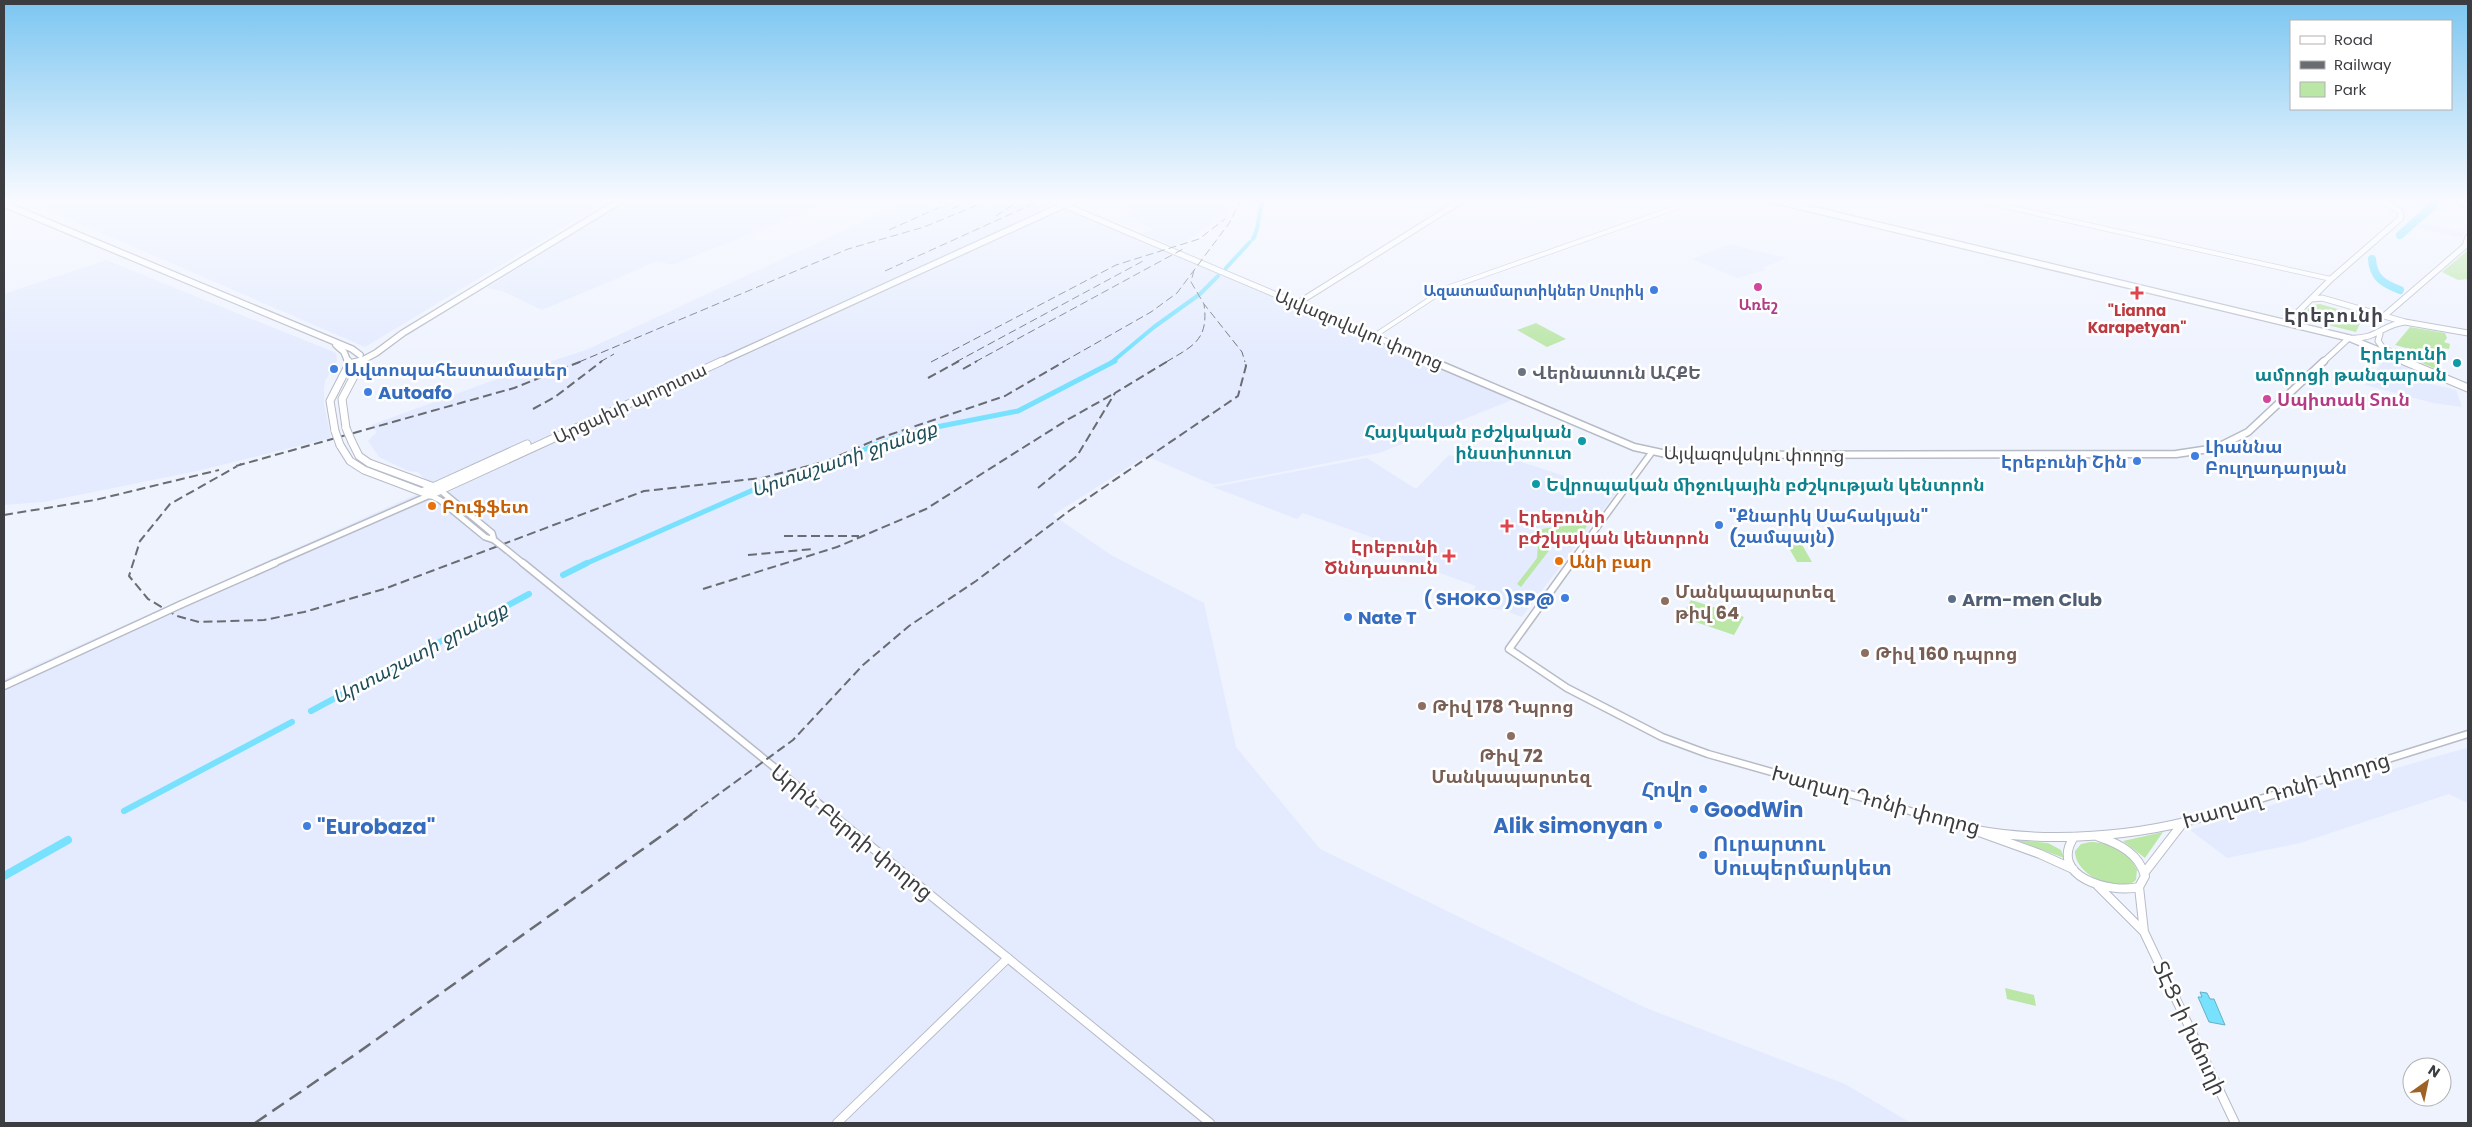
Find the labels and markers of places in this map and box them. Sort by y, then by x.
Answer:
place label: Ազատամարտիկներ Սուրիկ [1423,280,1644,301]
marker: Առեշ [1752,281,1764,293]
marker: Ազատամարտիկներ Սուրիկ [1648,284,1660,296]
marker: "Lianna Karapetyan" [2131,287,2143,299]
place label: Առեշ [1738,294,1778,315]
place label: "Lianna Karapetyan" [2088,300,2186,338]
place label: Էրեբունի ամրոցի թանգարան [2255,341,2447,387]
place label: Ավտոպահեստամասեր [344,357,567,382]
marker: Էրեբունի ամրոցի թանգարան [2451,357,2463,369]
place label: Վերնատուն ԱՀՔԵ [1532,360,1701,385]
marker: Ավտոպահեստամասեր [328,363,340,375]
marker: Վերնատուն ԱՀՔԵ [1516,366,1528,378]
place label: Autoafo [378,380,452,405]
marker: Autoafo [362,386,374,398]
place label: Սպիտակ Տուն [2277,387,2410,412]
marker: Սպիտակ Տուն [2261,393,2273,405]
place label: Հայկական բժշկական ինստիտուտ [1364,419,1572,465]
place label: Լիաննա Բուլղադարյան [2205,434,2347,480]
marker: Հայկական բժշկական ինստիտուտ [1576,435,1588,447]
place label: Էրեբունի Շին [2001,449,2127,474]
marker: Լիաննա Բուլղադարյան [2189,450,2201,462]
marker: Էրեբունի Շին [2131,455,2143,467]
place label: Եվրոպական միջուկային բժշկության կենտրոն [1546,472,1985,497]
marker: Եվրոպական միջուկային բժշկության կենտրոն [1530,478,1542,490]
place label: Բուֆֆետ [442,494,529,519]
marker: Բուֆֆետ [426,500,438,512]
place label: "Քնարիկ Սահակյան" (շամպայն) [1729,503,1928,549]
place label: Էրեբունի բժշկական կենտրոն [1518,504,1710,550]
marker: Էրեբունի բժշկական կենտրոն [1500,519,1514,533]
marker: "Քնարիկ Սահակյան" (շամպայն) [1713,519,1725,531]
place label: Էրեբունի Ծննդատուն [1324,534,1438,580]
marker: Էրեբունի Ծննդատուն [1442,549,1456,563]
place label: Անի բար [1569,549,1652,574]
marker: Անի բար [1553,555,1565,567]
place label: Մանկապարտեզ թիվ 64 [1675,579,1836,625]
place label: ( SHOKO )SP@ [1423,586,1555,611]
place label: Arm-men Club [1962,587,2102,612]
marker: ( SHOKO )SP@ [1559,592,1571,604]
marker: Arm-men Club [1946,593,1958,605]
marker: Մանկապարտեզ թիվ 64 [1659,595,1671,607]
place label: Nate T [1358,605,1417,630]
marker: Nate T [1342,611,1354,623]
place label: Թիվ 160 դպրոց [1875,641,2017,666]
marker: Թիվ 160 դպրոց [1859,647,1871,659]
place label: Թիվ 178 Դպրոց [1432,694,1574,719]
marker: Թիվ 178 Դպրոց [1416,700,1428,712]
marker: Թիվ 72 Մանկապարտեզ [1505,730,1517,742]
place label: Թիվ 72 Մանկապարտեզ [1431,743,1592,789]
place label: Հովո [1641,775,1693,804]
marker: Հովո [1697,783,1709,795]
place label: GoodWin [1704,795,1803,824]
marker: GoodWin [1688,803,1700,815]
place label: Alik simonyan [1493,811,1648,840]
place label: "Eurobaza" [317,812,435,841]
marker: Alik simonyan [1652,819,1664,831]
marker: "Eurobaza" [301,820,313,832]
place label: Ուրարտու Սուպերմարկետ [1713,829,1892,882]
marker: Ուրարտու Սուպերմարկետ [1697,849,1709,861]

